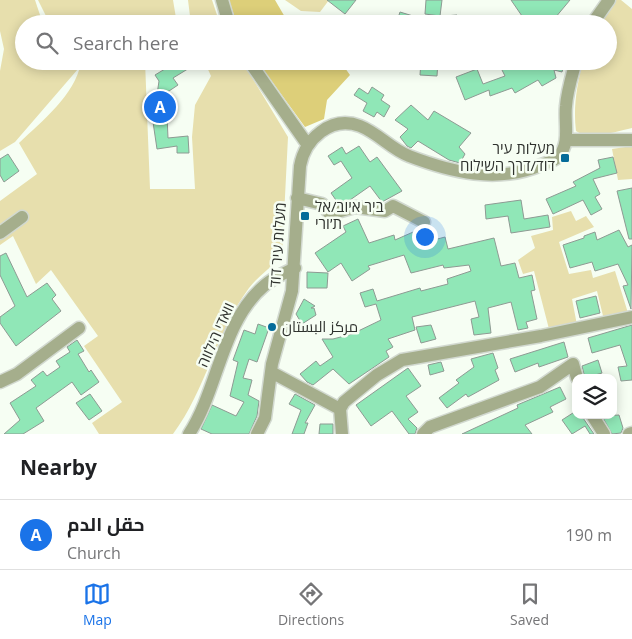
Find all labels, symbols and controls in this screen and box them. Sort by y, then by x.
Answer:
search box [15,15,617,70]
icon: search [33,29,61,57]
text: Search here [73,30,179,56]
pin: A [144,88,176,126]
place label: מעלות עיר דוד/דרך השילוח [460,138,555,175]
marker: מעלות עיר דוד/דרך השילוח [559,152,571,164]
place label: ביר איוב/אל ת׳ורי [315,196,384,233]
street label: מעלות עיר דוד [264,202,290,288]
marker: ביר איוב/אל ת׳ורי [299,210,311,222]
your location [412,224,438,250]
street label: וואדי הילווה [192,299,238,370]
place label: مركز البستان [282,316,358,337]
marker: مركز البستان [266,321,278,333]
map controls [572,374,617,419]
button: layers [572,374,617,419]
text: Nearby [20,453,97,481]
text: حقل الدم [67,511,145,537]
text: A [30,524,42,546]
text: 190 m [566,524,612,546]
text: Church [67,542,121,564]
tab: Map [83,580,112,629]
tab: Directions [278,580,344,629]
tab: Saved [510,580,549,629]

